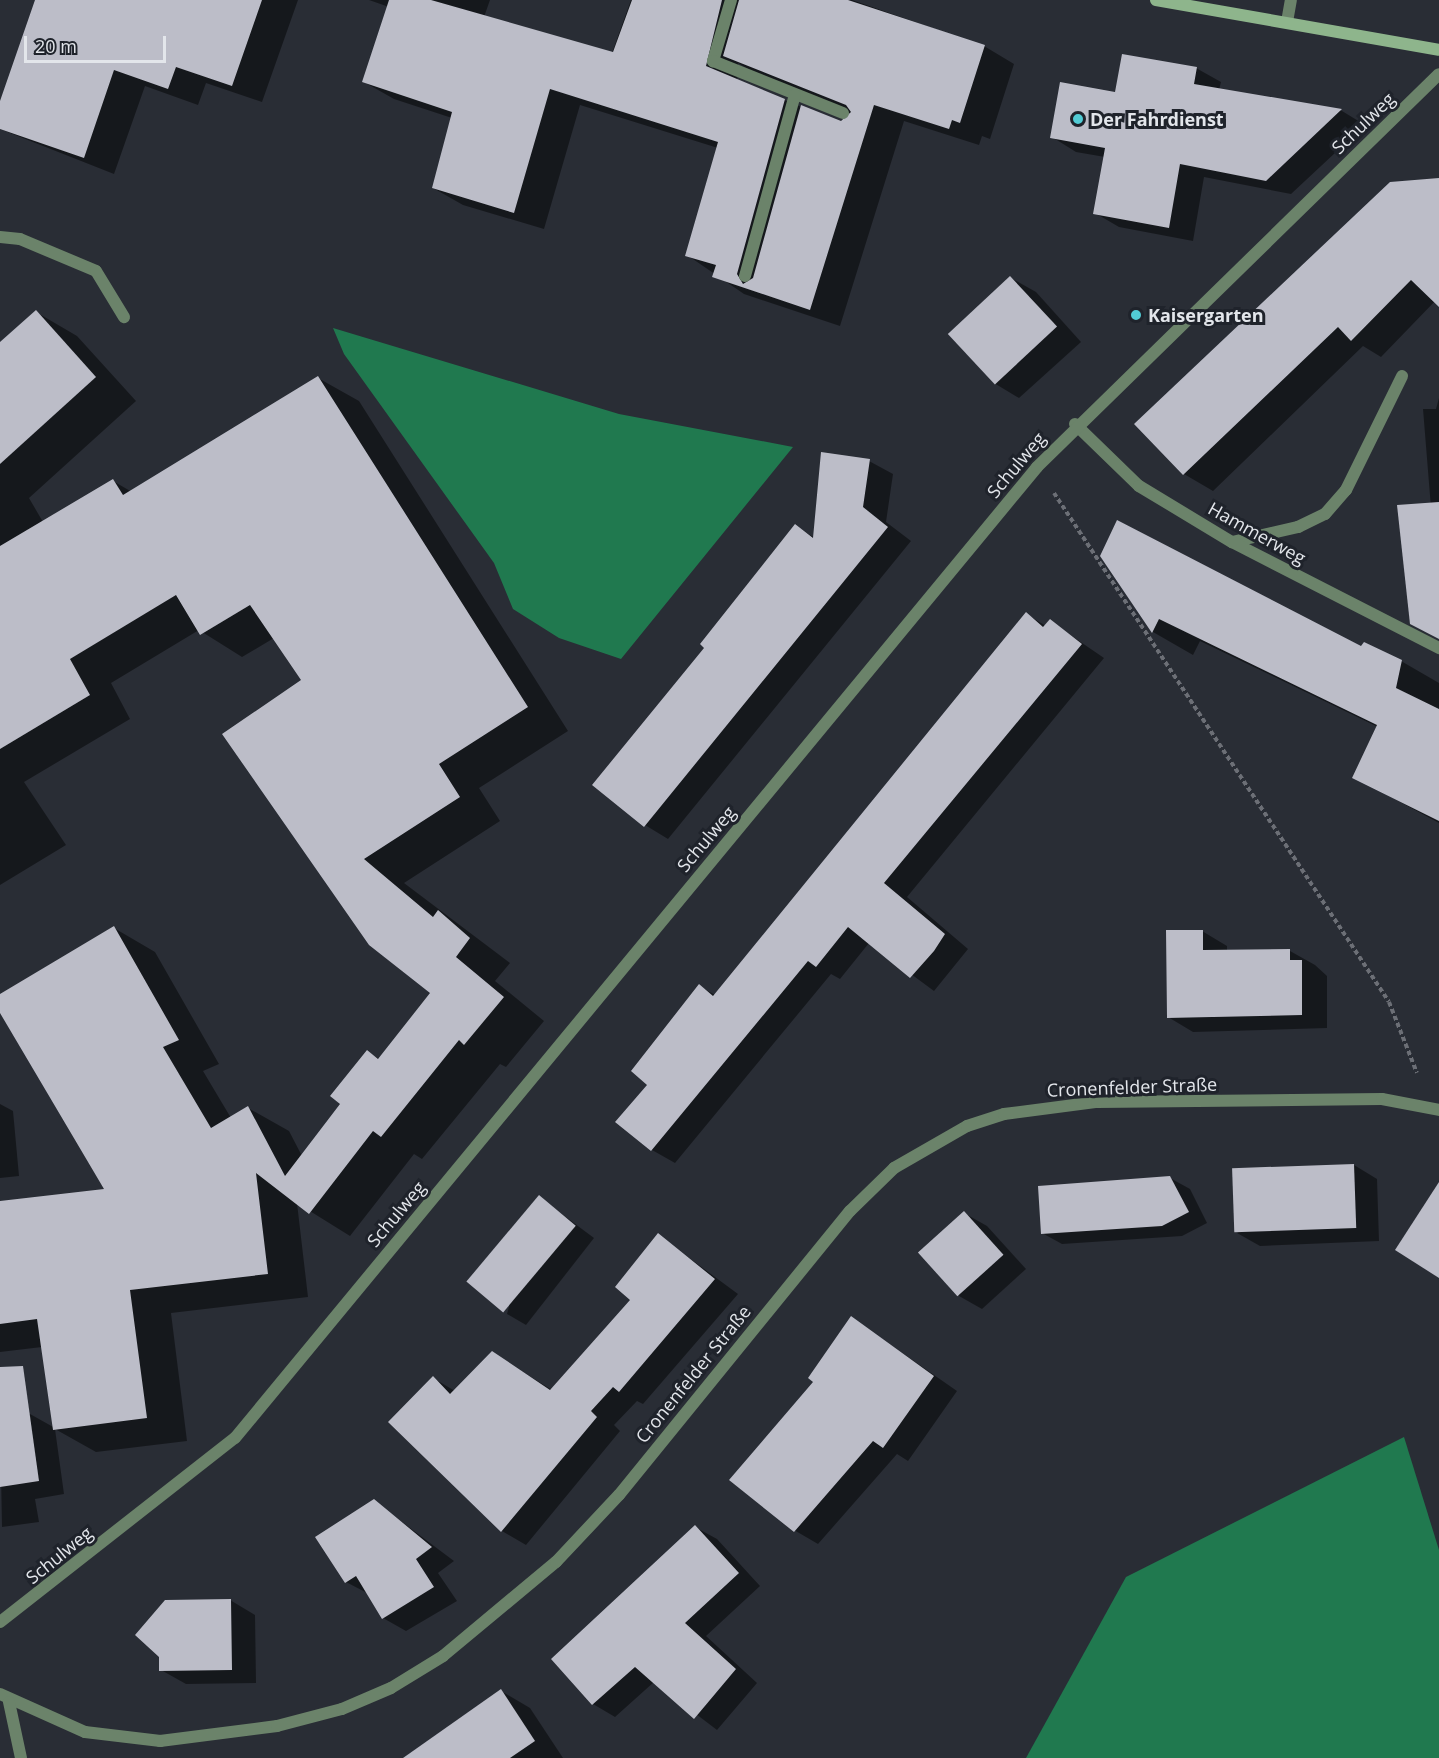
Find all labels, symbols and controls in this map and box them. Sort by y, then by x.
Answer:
scale bar [27,24,170,62]
text: 20 m [35,34,77,58]
street label: Schulweg [1327,88,1399,158]
place label: Der Fahrdienst [1090,108,1224,130]
marker: Der Fahrdienst [1071,112,1085,126]
place label: Kaisergarten [1148,304,1264,326]
marker: Kaisergarten [1129,308,1143,322]
street label: Schulweg [982,428,1050,502]
street label: Hammerweg [1205,497,1309,569]
street label: Schulweg [672,802,740,876]
street label: Cronenfelder Straße [1046,1073,1218,1101]
street label: Schulweg [362,1177,430,1251]
street label: Cronenfelder Straße [631,1301,755,1447]
street label: Schulweg [22,1522,96,1588]

